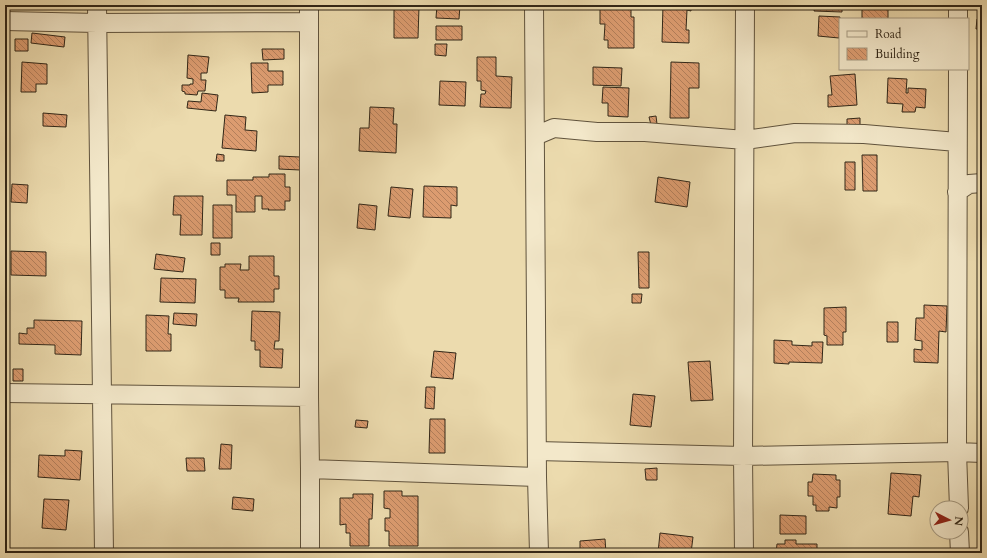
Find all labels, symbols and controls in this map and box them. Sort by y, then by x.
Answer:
legend [839,18,969,70]
text: Road [875,26,902,42]
text: Building [875,46,920,62]
north arrow [929,500,969,540]
text: N [950,515,966,527]

